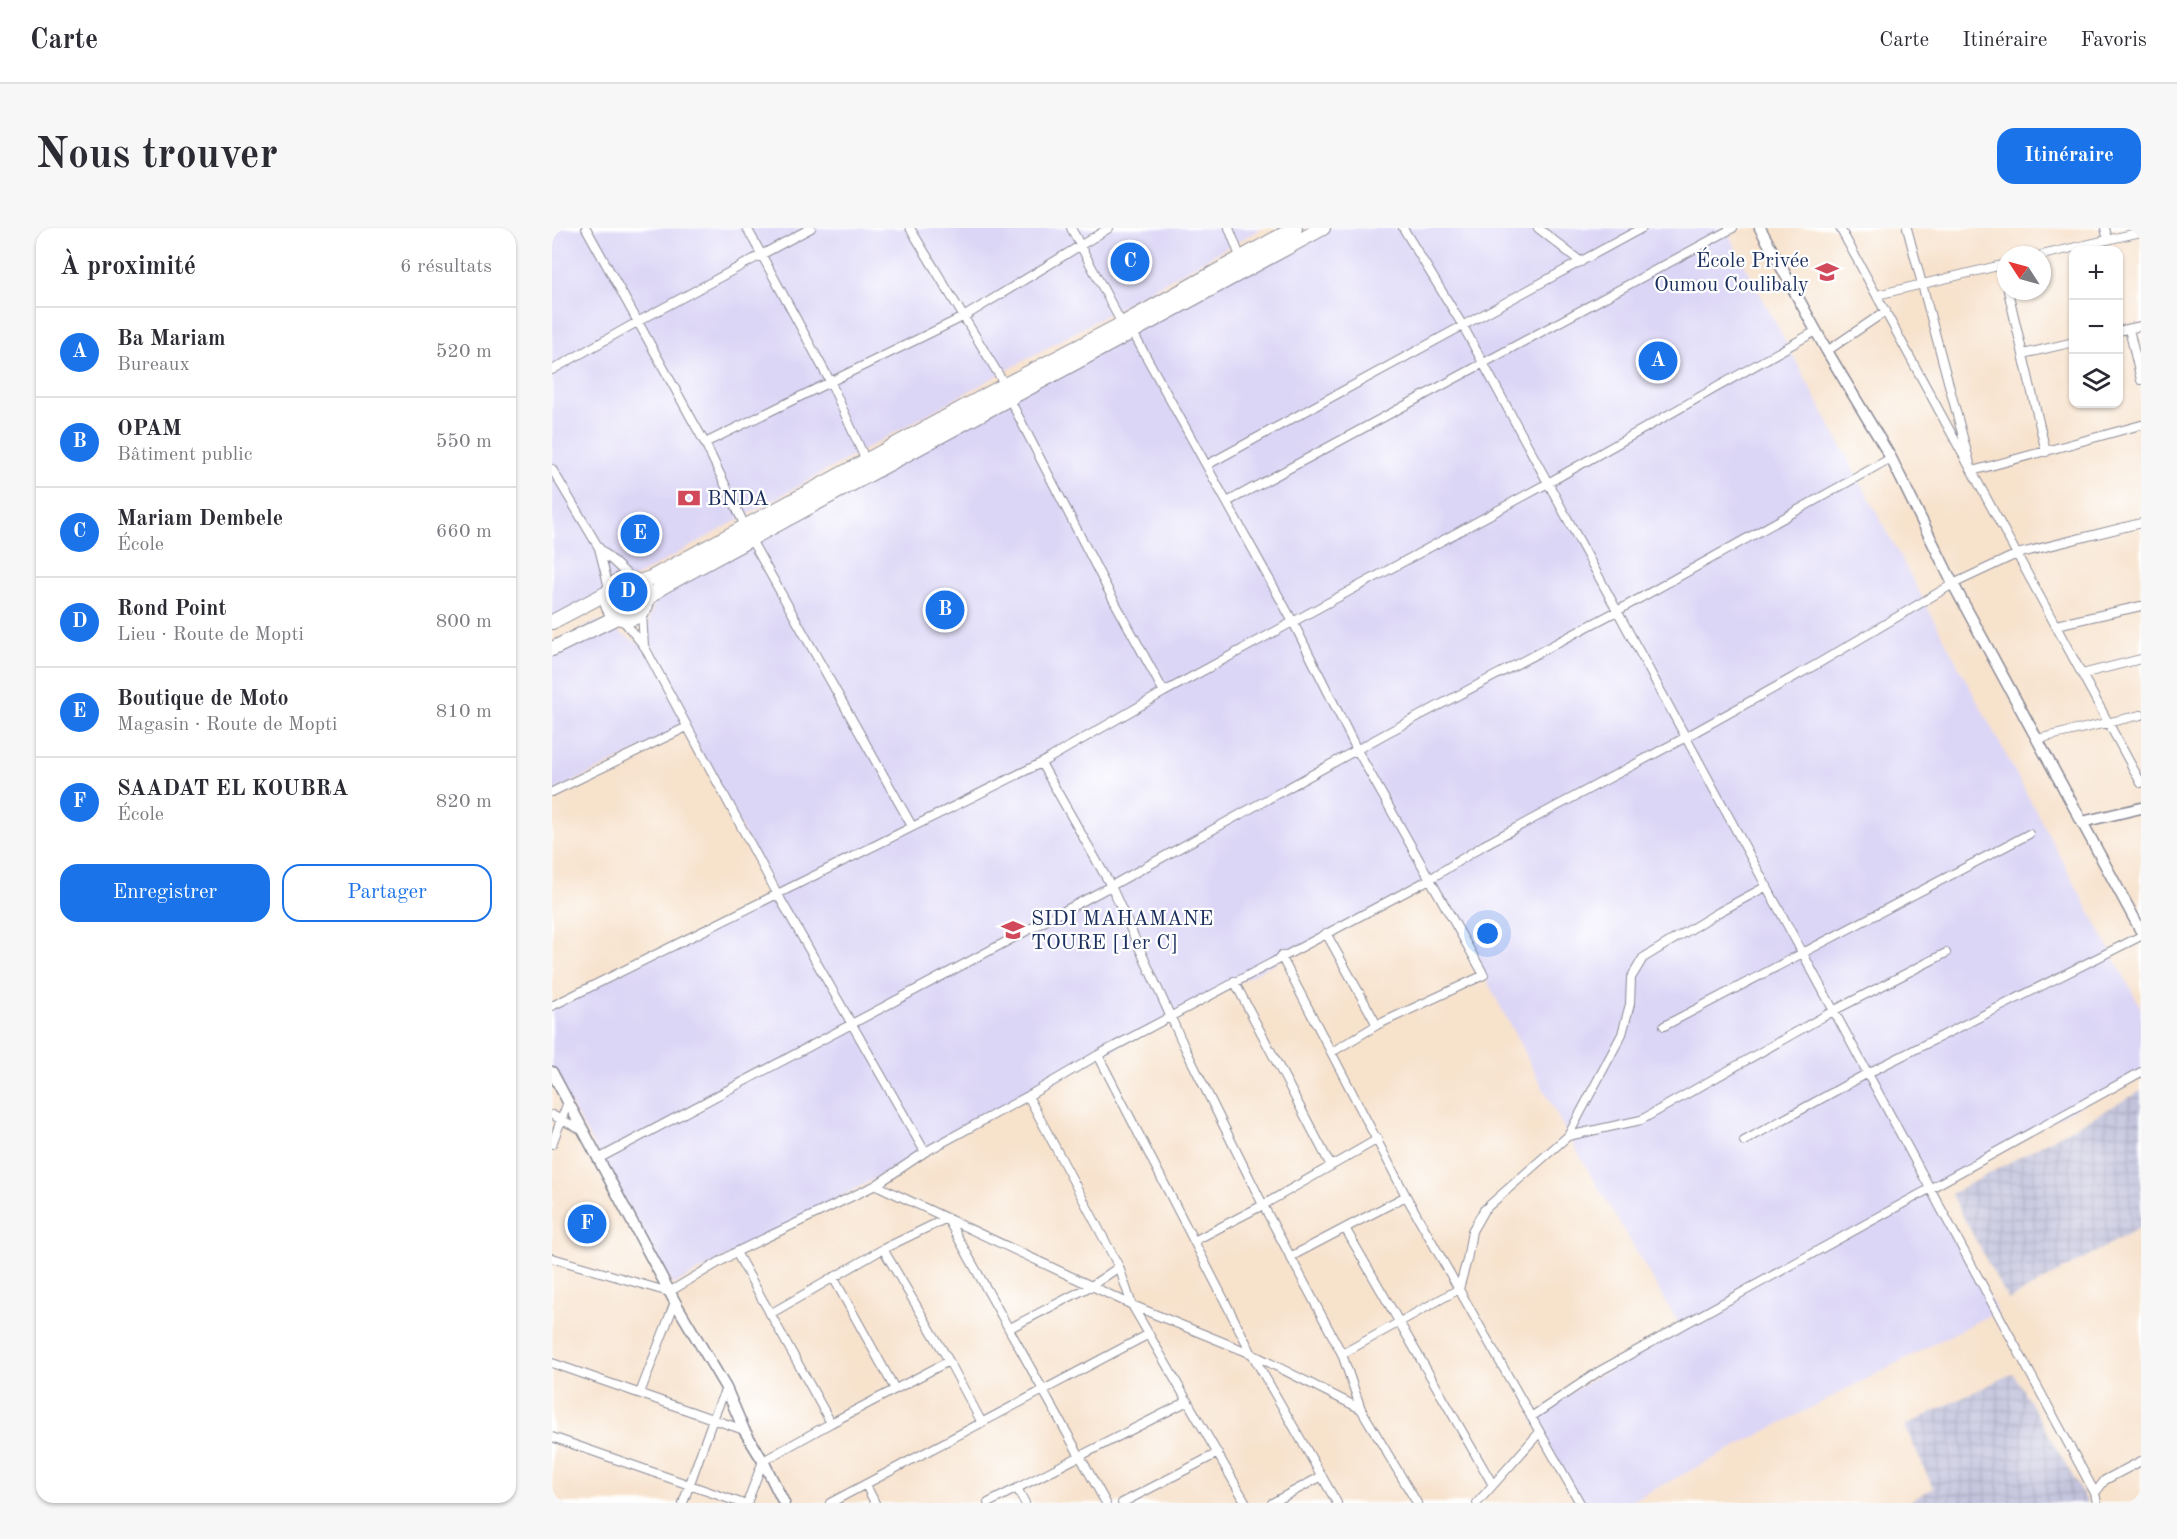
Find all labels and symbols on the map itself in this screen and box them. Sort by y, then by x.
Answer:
pin: C [1110,240,1150,285]
north arrow [1997,246,2051,300]
place label: École Privée Oumou Coulibaly [1654,247,1809,296]
school or university icon: École Privée Oumou Coulibaly [1814,259,1840,285]
pin: A [1638,338,1678,384]
bank icon: BNDA [676,485,702,511]
place label: BNDA [707,489,769,510]
pin: E [620,512,659,556]
pin: D [608,570,648,614]
pin: B [926,588,964,632]
place label: SIDI MAHAMANE TOURE [1er C] [1031,909,1213,954]
school or university icon: SIDI MAHAMANE TOURE [1er C] [1000,917,1026,943]
your location [1473,919,1502,948]
pin: F [567,1202,606,1246]

